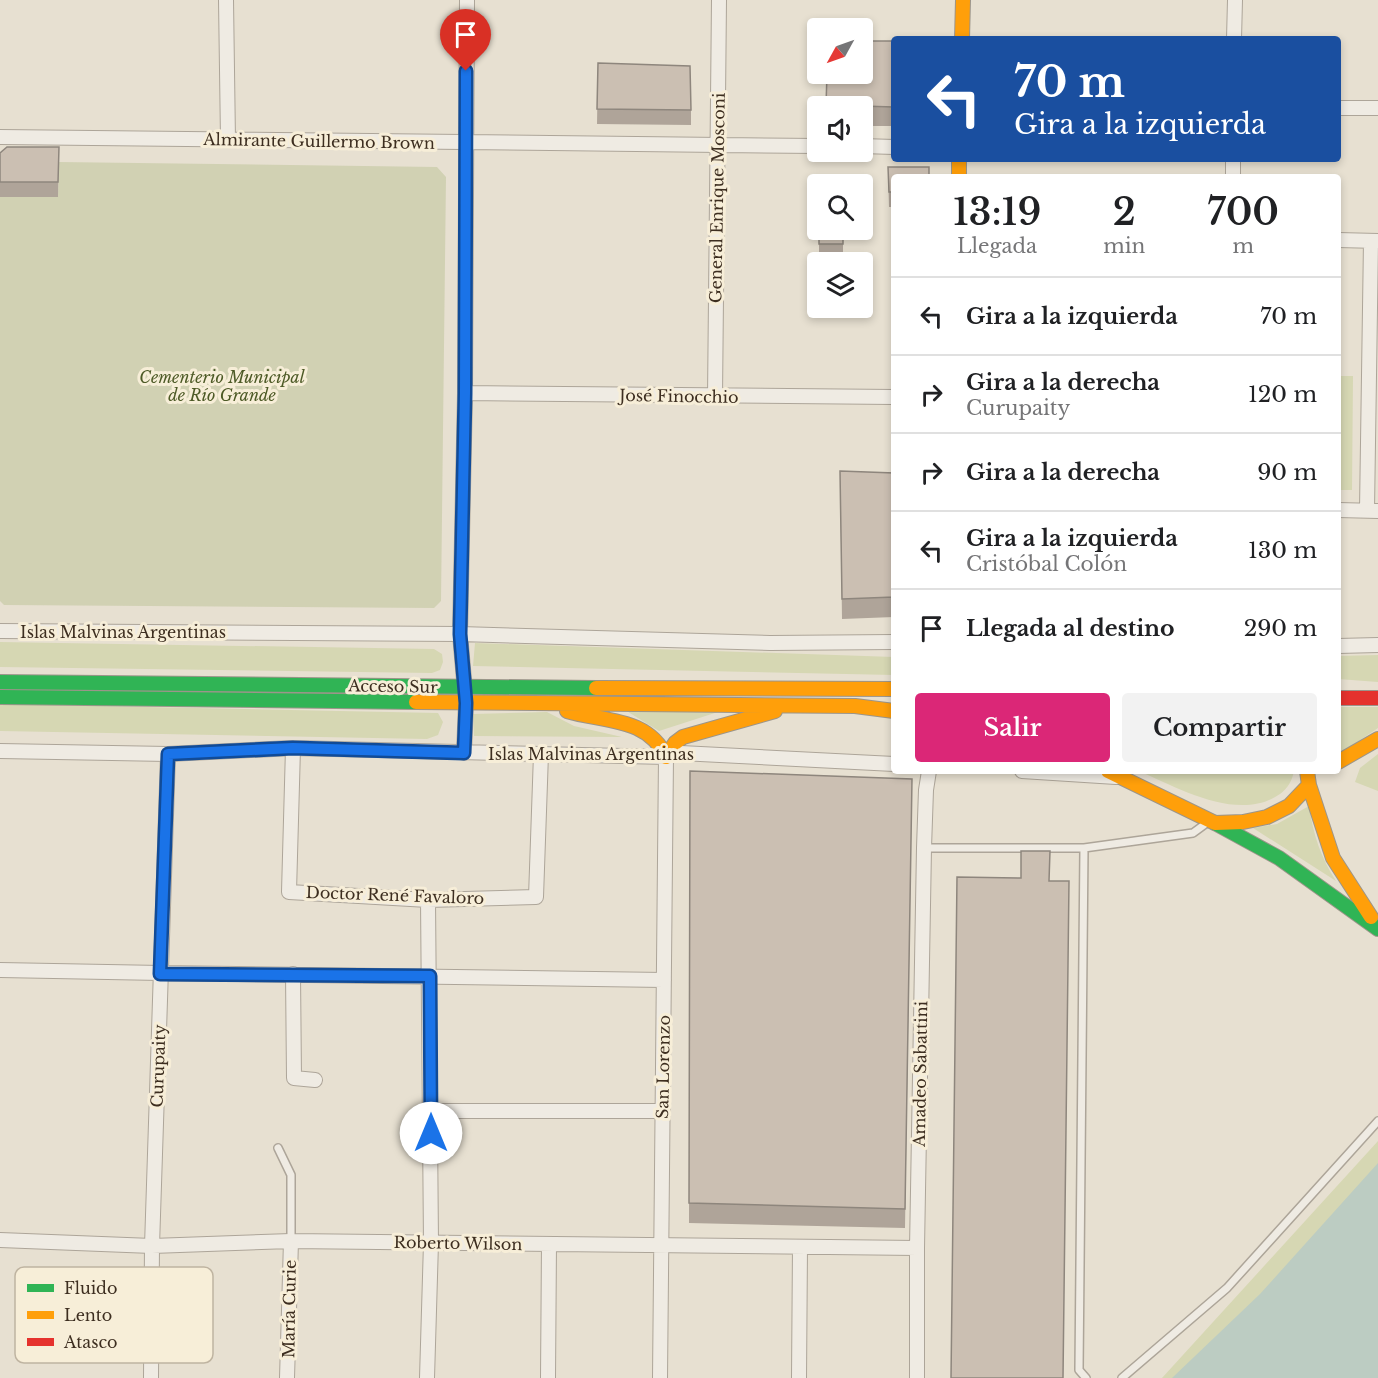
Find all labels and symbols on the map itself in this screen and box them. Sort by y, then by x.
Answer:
pin [440,9,491,71]
north arrow [807,18,873,84]
street label: General Enrique Mosconi [705,92,729,303]
street label: Almirante Guillermo Brown [202,129,435,153]
park label: Cementerio Municipal de Río Grande [139,367,306,405]
street label: José Finocchio [617,385,739,407]
street label: Islas Malvinas Argentinas [20,622,226,642]
street label: Acceso Sur [347,675,438,697]
street label: Islas Malvinas Argentinas [488,744,694,764]
street label: Doctor René Favaloro [305,882,485,908]
street label: Amadeo Sabattini [909,1000,931,1148]
street label: San Lorenzo [652,1015,674,1119]
street label: Curupaity [147,1023,169,1108]
position arrow [399,1101,463,1165]
street label: Roberto Wilson [393,1232,523,1254]
street label: María Curie [278,1260,300,1358]
legend [15,1267,213,1363]
text: Fluido [64,1278,117,1298]
text: Lento [64,1305,112,1325]
text: Atasco [63,1332,117,1352]

